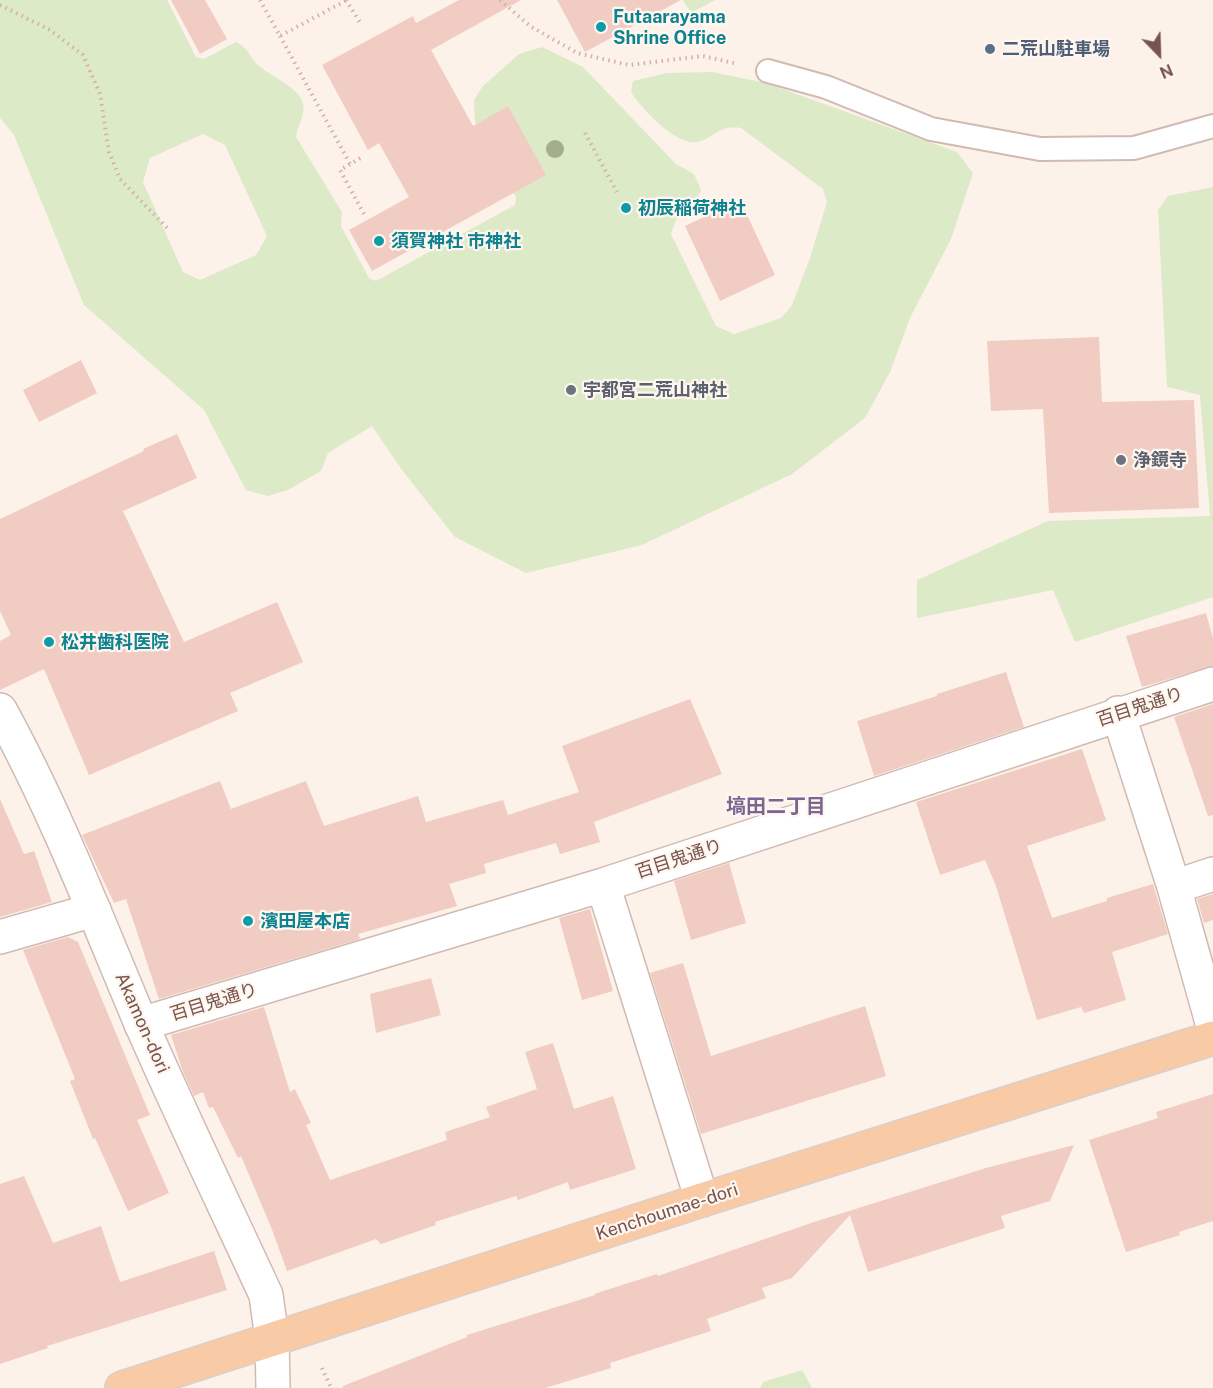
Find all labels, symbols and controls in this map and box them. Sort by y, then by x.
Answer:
place label: Futaarayama Shrine Office [613,6,726,48]
marker: Futaarayama Shrine Office [594,20,608,34]
north arrow [1129,24,1189,84]
place label: 二荒山駐車場 [1002,38,1110,60]
marker: 二荒山駐車場 [983,42,997,56]
text: N [1157,60,1176,82]
place label: 初辰稲荷神社 [638,197,746,219]
marker: 初辰稲荷神社 [619,201,633,215]
place label: 須賀神社 市神社 [391,230,521,252]
marker: 須賀神社 市神社 [372,234,386,248]
place label: 宇都宮二荒山神社 [583,379,727,401]
marker: 宇都宮二荒山神社 [564,383,578,397]
place label: 浄鏡寺 [1133,449,1187,471]
marker: 浄鏡寺 [1114,453,1128,467]
place label: 松井歯科医院 [61,631,169,653]
marker: 松井歯科医院 [42,635,56,649]
street label: 百目鬼通り [1094,683,1186,731]
district label: 塙田二丁目 [726,795,826,819]
street label: 百目鬼通り [633,835,725,883]
place label: 濱田屋本店 [260,910,350,932]
marker: 濱田屋本店 [241,914,255,928]
street label: Akamon-dori [110,969,174,1077]
street label: 百目鬼通り [168,979,260,1025]
street label: Kenchoumae-dori [593,1179,741,1245]

